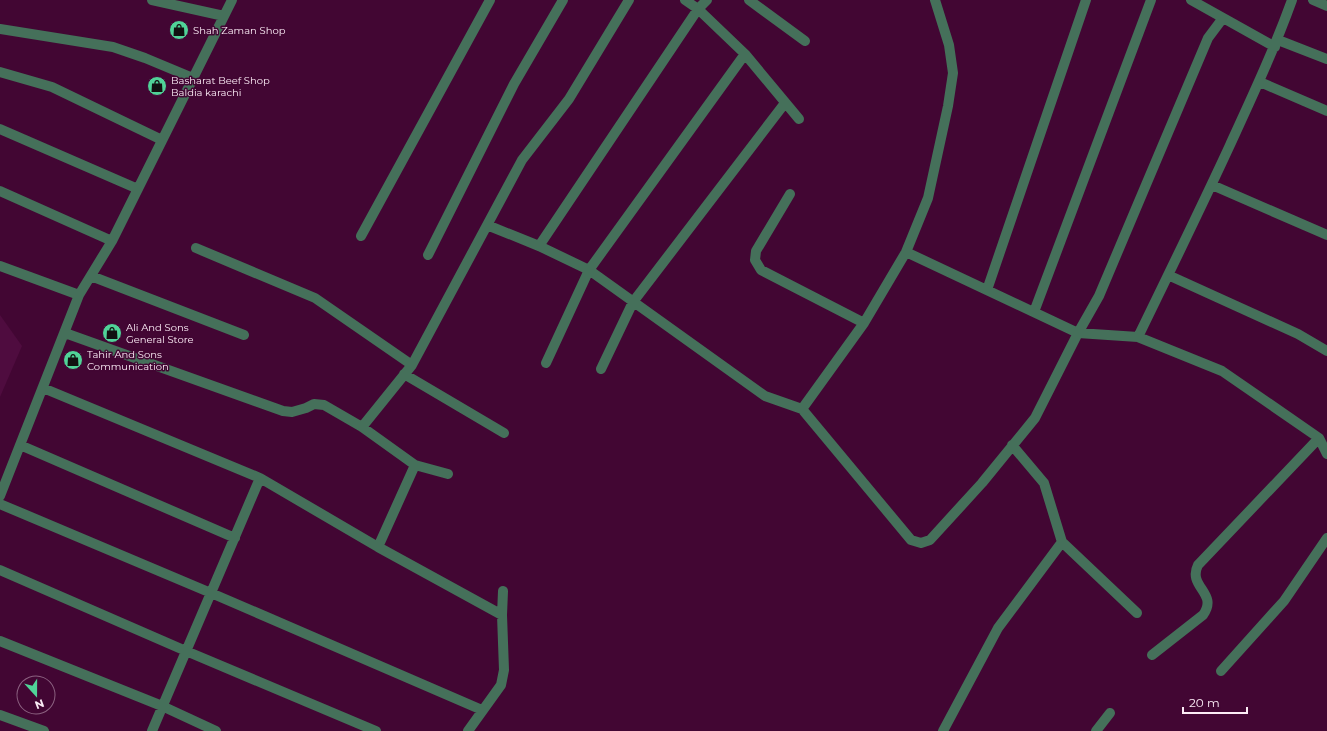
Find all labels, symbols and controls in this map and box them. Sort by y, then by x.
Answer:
shop icon: Shah Zaman Shop [168,19,190,41]
place label: Shah Zaman Shop [193,24,286,37]
place label: Basharat Beef Shop Baldia karachi [171,74,270,99]
shop icon: Basharat Beef Shop Baldia karachi [146,75,168,97]
place label: Ali And Sons General Store [126,321,194,346]
shop icon: Ali And Sons General Store [101,322,123,344]
place label: Tahir And Sons Communication [87,348,169,373]
shop icon: Tahir And Sons Communication [62,349,84,371]
north arrow [16,675,56,715]
scale bar [1183,689,1247,715]
text: 20 m [1189,695,1220,710]
text: N [33,696,46,712]

